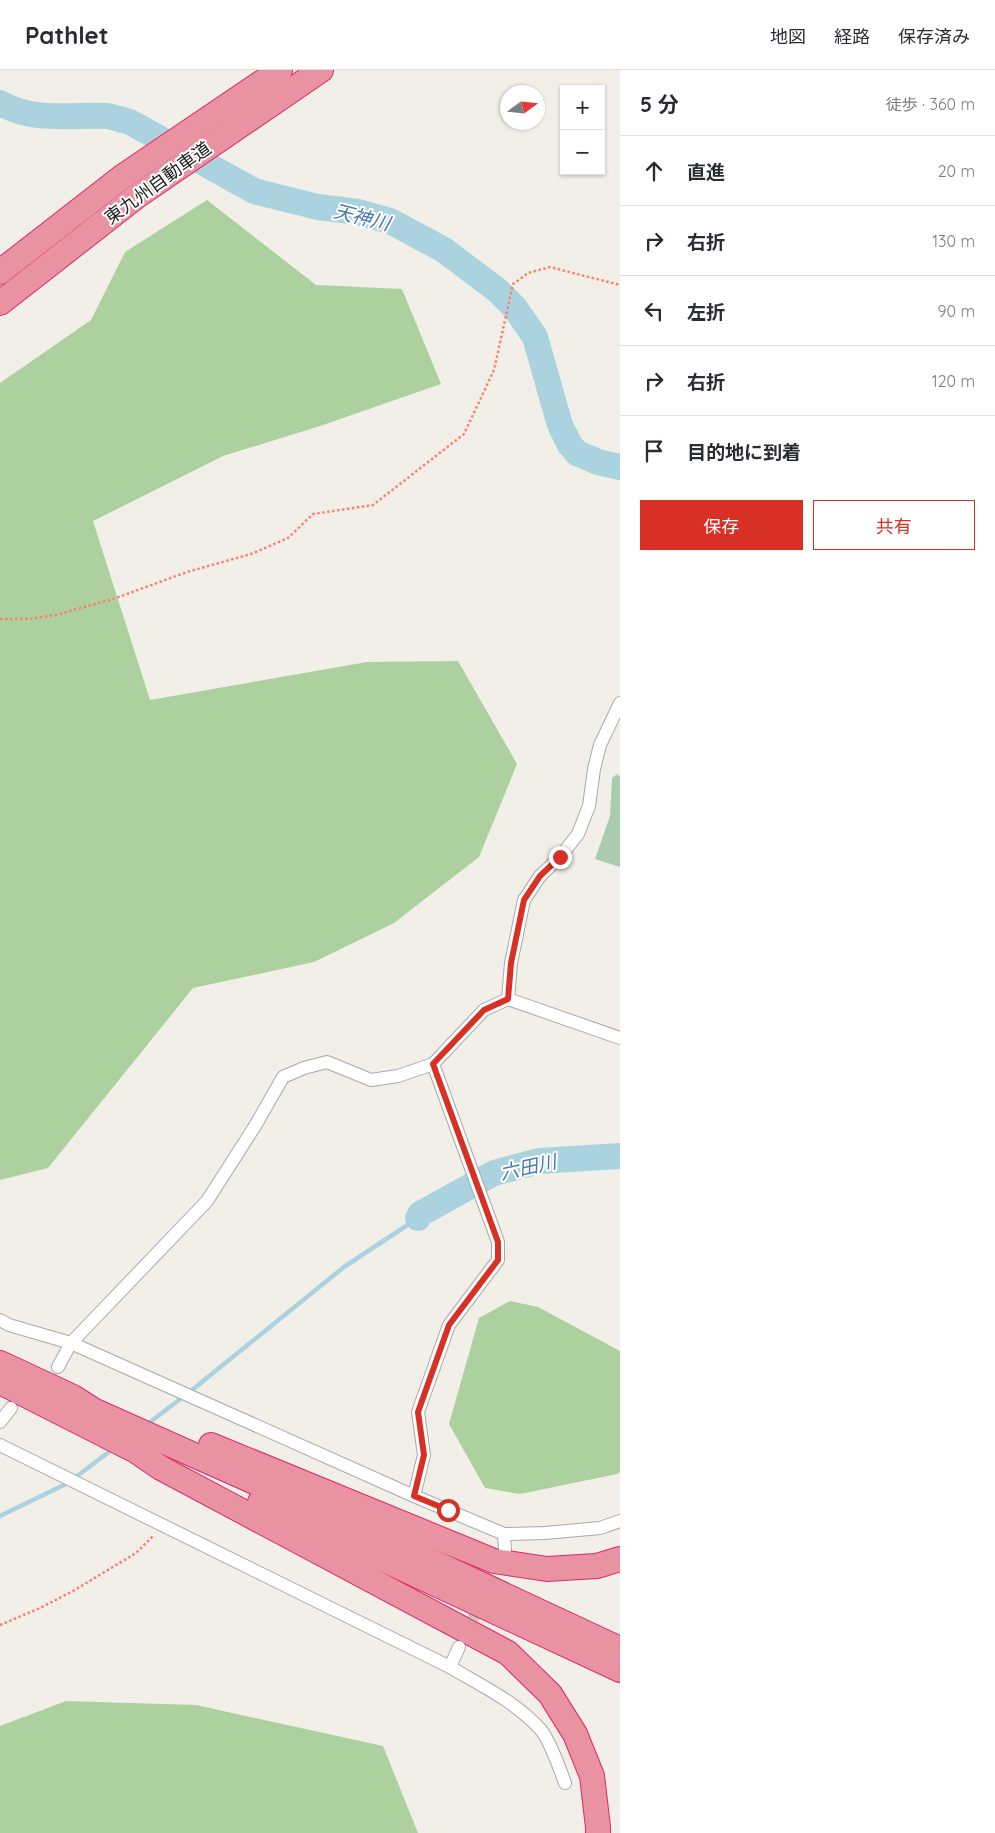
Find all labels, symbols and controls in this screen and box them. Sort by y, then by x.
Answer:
text: Pathlet [25,20,109,50]
text: 地図 [770,25,806,48]
text: 経路 [834,25,870,48]
text: 保存済み [898,25,970,48]
north arrow [500,85,545,130]
map controls [560,85,605,175]
button: + [560,85,605,130]
text: 5 分 [640,91,679,117]
text: 徒歩 · 360 m [886,94,975,114]
button: − [560,130,605,175]
street label: 東九州自動車道 [100,136,215,229]
icon: ahead [640,157,668,185]
text: 直進 [687,160,725,184]
text: 20 m [938,161,975,181]
water label: 天神川 [331,198,394,236]
icon: right [640,227,668,255]
text: 右折 [687,230,725,254]
text: 130 m [932,231,975,251]
icon: left [640,297,668,325]
text: 左折 [687,300,725,324]
text: 90 m [938,301,975,321]
icon: right [640,367,668,395]
text: 右折 [687,370,725,394]
text: 120 m [932,371,975,391]
icon: arrive [640,437,668,465]
text: 目的地に到着 [687,440,801,464]
button: 保存 [640,500,803,550]
button: 共有 [813,500,975,550]
route end [549,846,572,869]
water label: 六田川 [498,1149,560,1185]
route start [437,1499,460,1522]

